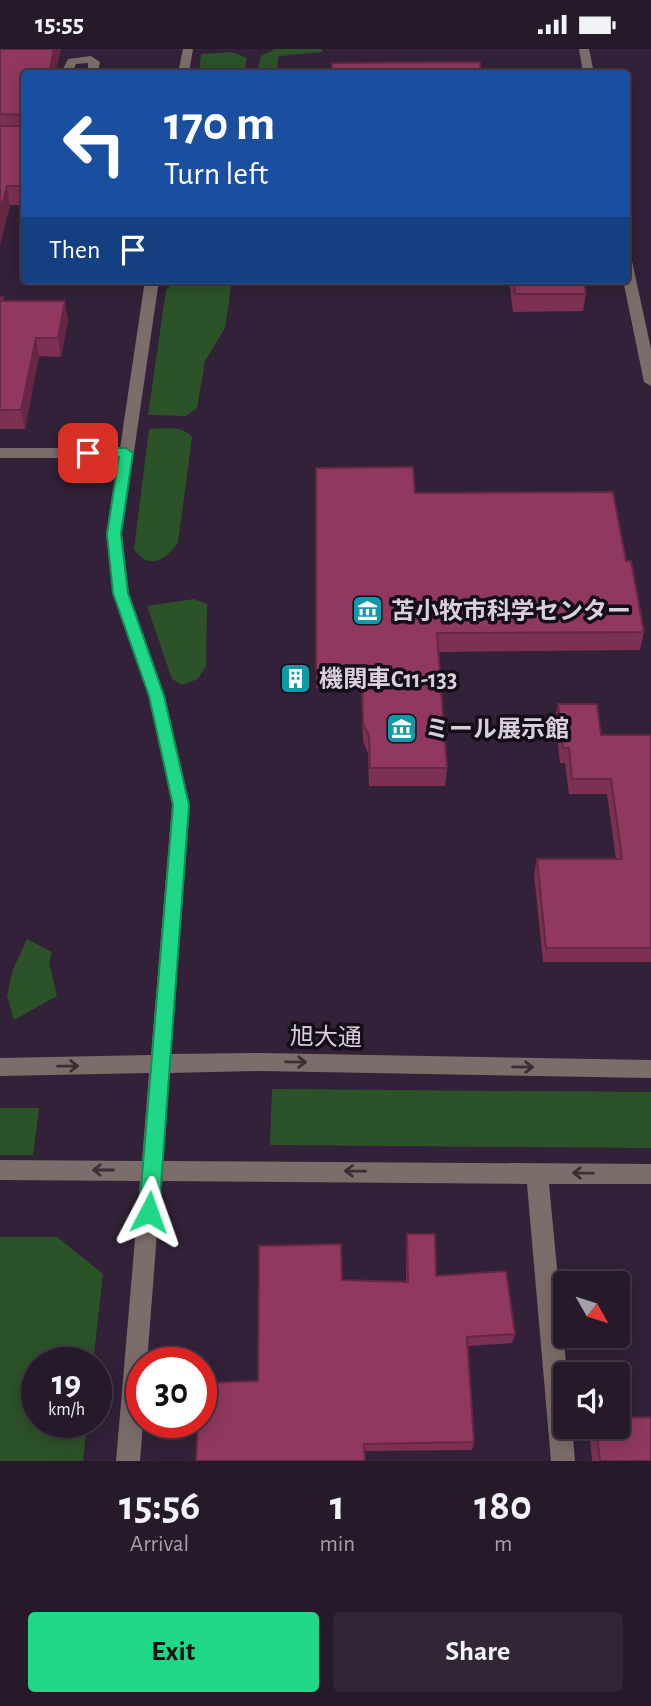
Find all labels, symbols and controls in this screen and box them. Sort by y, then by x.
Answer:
text: 15:55 [35,11,84,37]
icon: left [49,98,140,189]
text: 170 m [164,100,275,149]
text: Turn left [164,158,268,190]
icon: arrive [114,231,152,269]
text: Then [49,237,100,263]
pin [58,423,118,483]
icon: arrive [69,434,107,472]
museum icon: 苫小牧市科学センター [351,594,385,628]
place label: 苫小牧市科学センター [391,598,631,624]
building icon: 機関車C11-133 [279,662,313,696]
place label: 機関車C11-133 [319,666,457,692]
museum icon: ミール展示館 [385,712,419,746]
place label: ミール展示館 [425,716,569,742]
street label: 旭大通 [290,1024,362,1051]
one-way arrow [284,1056,307,1069]
one-way arrow [56,1059,79,1073]
one-way arrow [511,1060,534,1074]
one-way arrow [92,1163,115,1177]
one-way arrow [344,1164,367,1178]
one-way arrow [572,1166,595,1180]
position arrow [112,1175,186,1249]
north arrow [553,1271,630,1347]
map controls [553,1271,630,1439]
speed limit sign: 30 [126,1347,217,1438]
button: sound [553,1362,630,1439]
text: 19 [52,1366,81,1401]
text: km/h [48,1401,85,1419]
text: 15:56 [119,1485,200,1527]
text: 1 [330,1485,345,1527]
text: 180 [474,1485,532,1527]
text: Arrival [130,1533,189,1556]
text: min [319,1533,355,1556]
text: m [494,1533,512,1556]
button: Exit [28,1612,319,1692]
button: Share [333,1612,623,1692]

